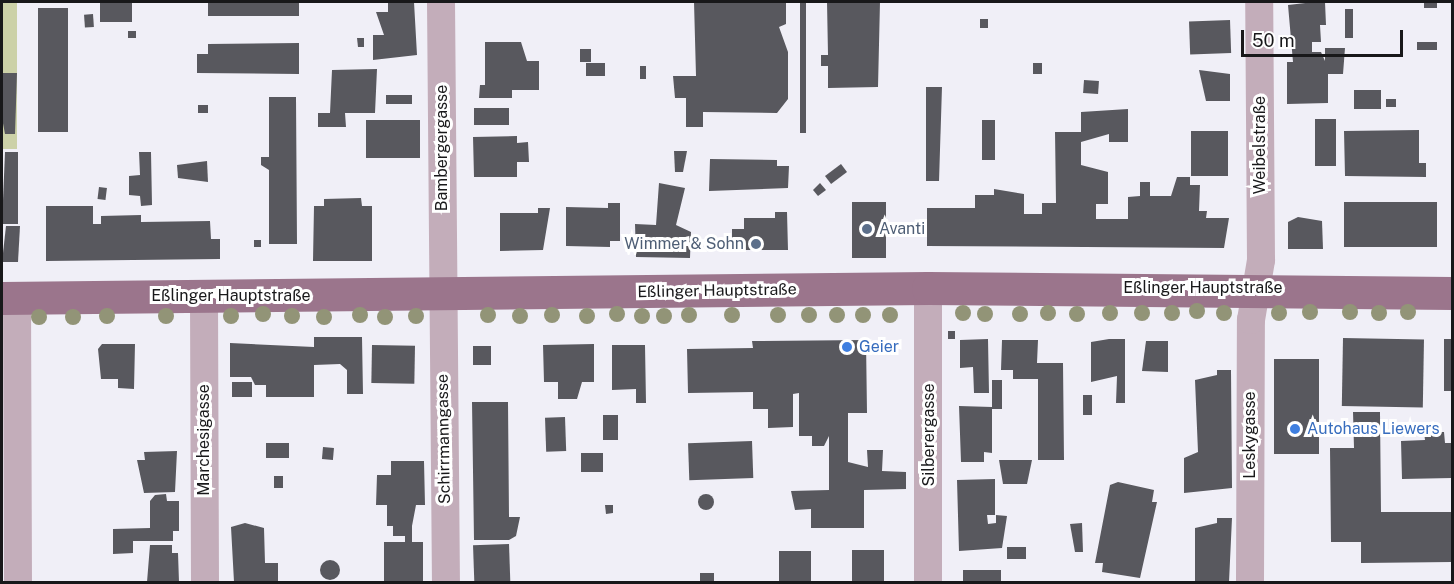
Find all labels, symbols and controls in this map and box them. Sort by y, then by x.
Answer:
scale bar [1244,18,1406,56]
text: 50 m [1252,30,1295,51]
street label: Bambergergasse [432,85,452,211]
street label: Weibelstraße [1250,96,1270,194]
place label: Avanti [879,219,925,239]
marker: Avanti [860,222,874,236]
place label: Wimmer & Sohn [624,234,744,254]
marker: Wimmer & Sohn [749,237,763,251]
street label: Eßlinger Hauptstraße [1123,278,1283,298]
street label: Eßlinger Hauptstraße [637,280,797,302]
street label: Eßlinger Hauptstraße [151,286,311,306]
place label: Geier [859,337,899,357]
marker: Geier [840,340,854,354]
street label: Schirrmanngasse [433,374,455,504]
street label: Silberergasse [919,383,939,487]
street label: Marchesigasse [194,384,214,496]
street label: Leskygasse [1240,391,1260,479]
place label: Autohaus Liewers [1307,419,1440,439]
marker: Autohaus Liewers [1288,422,1302,436]

